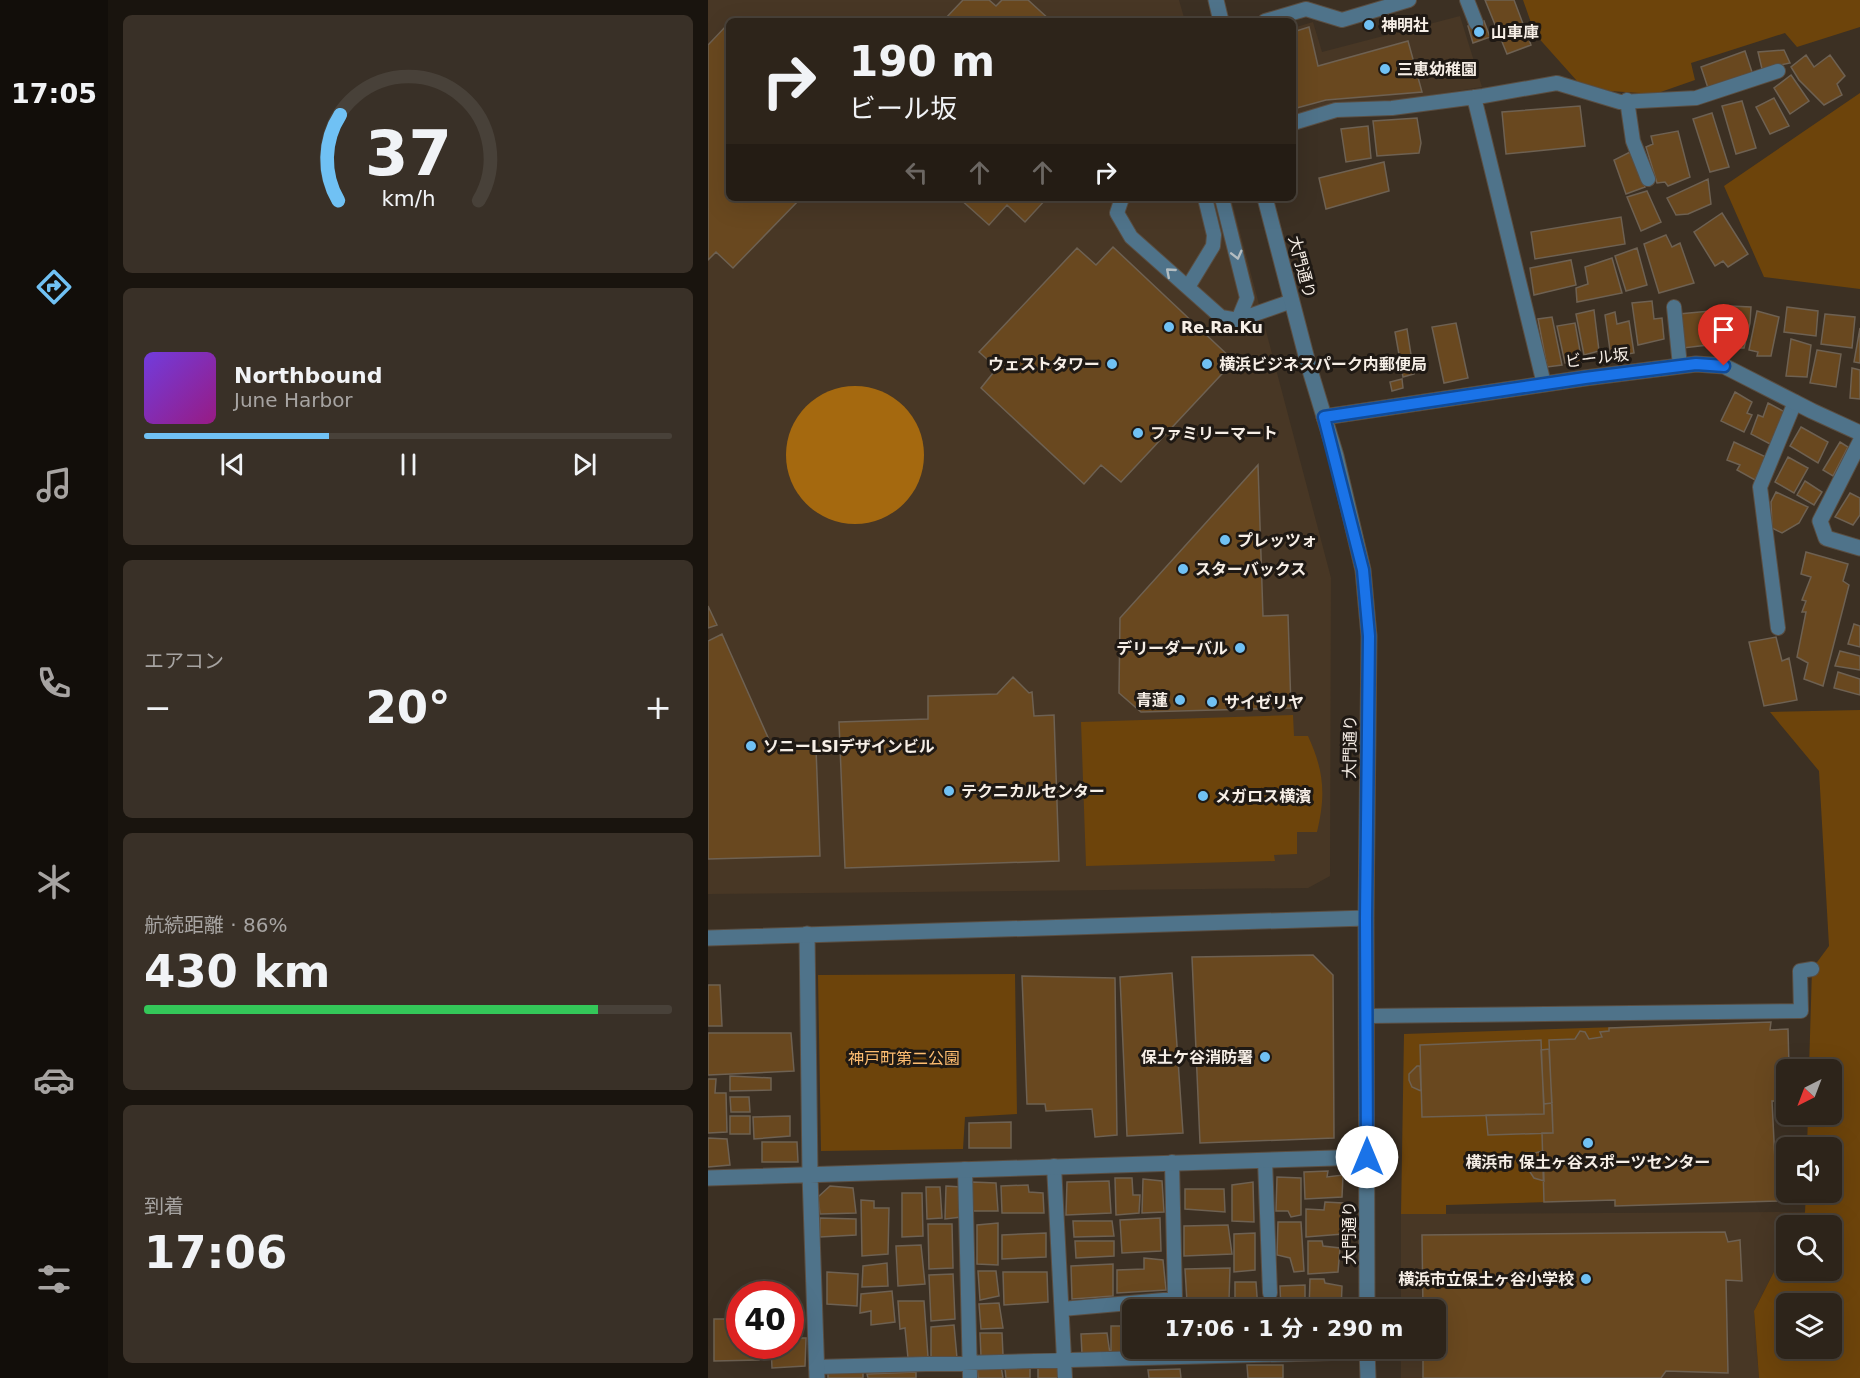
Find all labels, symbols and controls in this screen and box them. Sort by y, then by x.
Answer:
place label: 神明社 [1381,16,1429,35]
marker: 神明社 [1362,18,1376,32]
place label: 山車庫 [1491,23,1539,42]
marker: 山車庫 [1472,25,1486,39]
text: 190 m [849,37,995,86]
icon: right [750,42,828,120]
place label: 三恵幼稚園 [1397,60,1477,79]
marker: 三恵幼稚園 [1378,62,1392,76]
text: 17:05 [11,78,97,109]
text: ビール坂 [849,93,957,124]
text: 37 [365,117,451,190]
icon: left [900,156,933,189]
icon: ahead [963,156,996,189]
icon: ahead [1026,156,1059,189]
icon: right [1089,156,1122,189]
text: km/h [381,186,435,211]
street label: 大門通り [1285,234,1319,300]
one-way arrow [1229,250,1242,260]
icon: directions [33,266,75,308]
one-way arrow [1166,268,1177,279]
pin [1698,304,1749,366]
icon: arrive [1707,313,1740,346]
place label: Re.Ra.Ku [1181,318,1263,337]
marker: Re.Ra.Ku [1162,320,1176,334]
street label: ビール坂 [1564,345,1630,371]
place label: ウェストタワー [988,355,1100,374]
place label: 横浜ビジネスパーク内郵便局 [1219,355,1427,374]
marker: ウェストタワー [1105,357,1119,371]
marker: 横浜ビジネスパーク内郵便局 [1200,357,1214,371]
text: Northbound [234,363,383,388]
text: June Harbor [234,388,353,412]
place label: ファミリーマート [1150,424,1278,443]
marker: ファミリーマート [1131,426,1145,440]
icon: previous [216,448,249,481]
icon: pause [392,448,425,481]
icon: next [568,448,601,481]
icon: music [33,464,75,506]
place label: プレッツォ [1237,531,1317,550]
marker: プレッツォ [1218,533,1232,547]
place label: スターバックス [1195,560,1306,579]
marker: スターバックス [1176,562,1190,576]
place label: デリーダーバル [1116,639,1228,658]
marker: デリーダーバル [1233,641,1247,655]
text: エアコン [144,649,224,673]
icon: phone [33,662,75,704]
text: 20° [365,681,451,734]
text: − [144,688,172,727]
text: + [644,688,672,727]
place label: 青蓮 [1136,691,1168,710]
marker: 青蓮 [1173,693,1187,707]
place label: サイゼリヤ [1224,693,1304,712]
marker: サイゼリヤ [1205,695,1219,709]
street label: 大門通り [1340,715,1360,779]
place label: ソニーLSIデザインビル [763,737,935,756]
marker: ソニーLSIデザインビル [744,739,758,753]
place label: テクニカルセンター [961,782,1105,801]
marker: テクニカルセンター [942,784,956,798]
place label: メガロス横濱 [1215,787,1311,806]
marker: メガロス横濱 [1196,789,1210,803]
icon: climate [33,861,75,903]
text: 航続距離 · 86% [144,913,288,937]
text: 430 km [144,945,330,998]
place label: 保土ケ谷消防署 [1141,1048,1253,1067]
park label: 神戸町第二公園 [848,1049,960,1068]
marker: 保土ケ谷消防署 [1258,1050,1272,1064]
icon: car [33,1059,75,1101]
north arrow [1776,1059,1842,1125]
map controls [1776,1059,1842,1359]
position arrow [1335,1125,1399,1189]
marker: 横浜市 保土ヶ谷スポーツセンター [1581,1136,1595,1150]
button: sound [1776,1137,1842,1203]
place label: 横浜市 保土ヶ谷スポーツセンター [1465,1153,1711,1172]
text: 到着 [144,1194,184,1218]
street label: 大門通り [1340,1201,1359,1265]
button: search [1776,1215,1842,1281]
text: 17:06 [144,1226,287,1279]
icon: filters [33,1258,75,1300]
place label: 横浜市立保土ヶ谷小学校 [1398,1270,1574,1289]
marker: 横浜市立保土ヶ谷小学校 [1579,1272,1593,1286]
speed limit sign: 40 [726,1281,804,1359]
button: layers [1776,1293,1842,1359]
text: 17:06 · 1 分 · 290 m [1165,1316,1403,1341]

